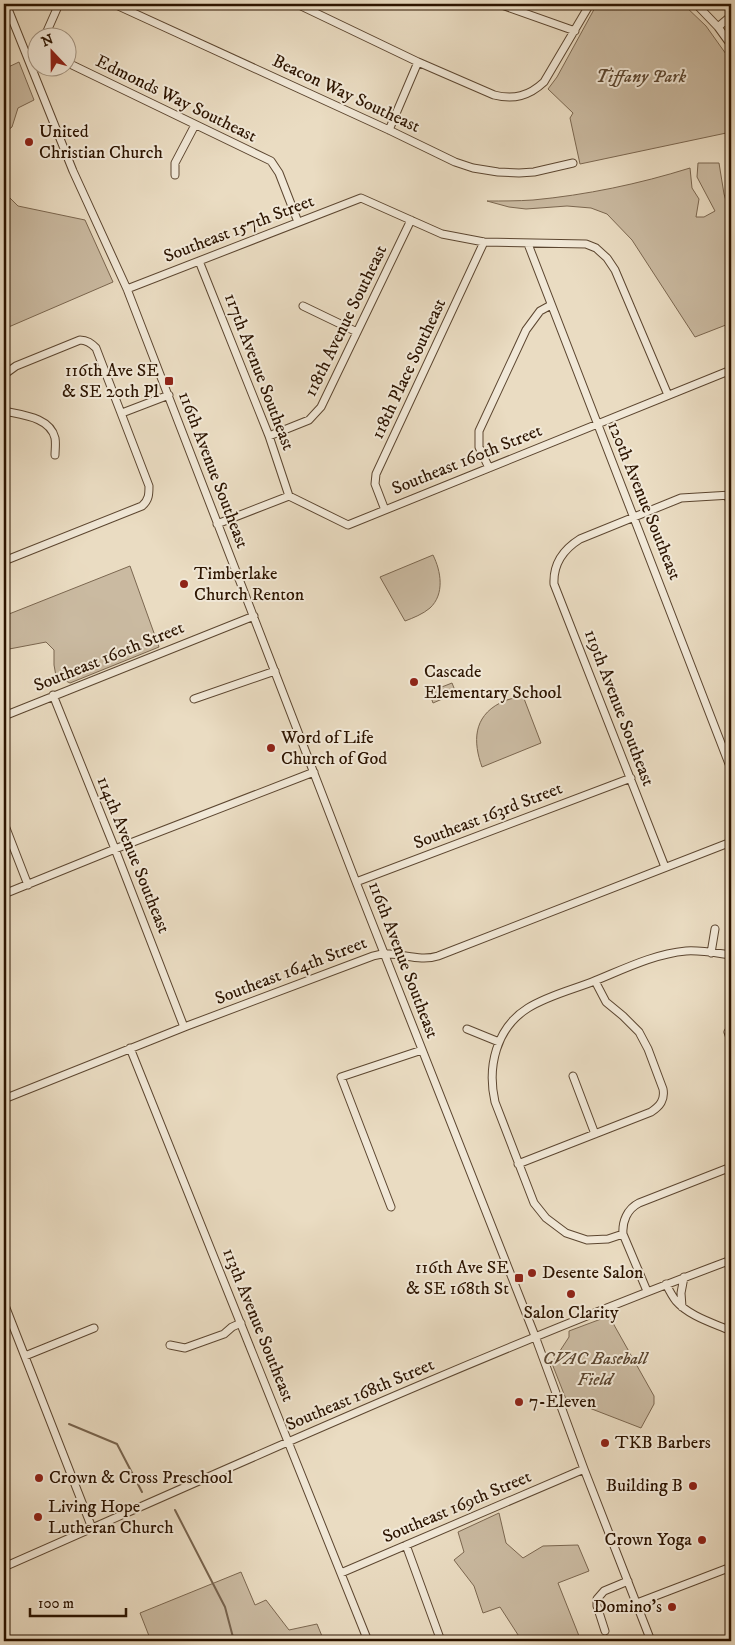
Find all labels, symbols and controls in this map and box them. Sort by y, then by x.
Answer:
north arrow [28,28,78,78]
text: N [39,30,57,51]
street label: Edmonds Way Southeast [92,50,260,148]
street label: Beacon Way Southeast [269,50,424,138]
park label: Tiffany Park [596,66,687,88]
place label: United Christian Church [39,121,163,164]
marker: United Christian Church [23,136,35,148]
street label: Southeast 157th Street [161,190,318,268]
street label: 118th Avenue Southeast [300,241,392,400]
street label: 117th Avenue Southeast [219,290,299,454]
street label: 118th Place Southeast [367,295,451,443]
place label: 116th Ave SE & SE 20th Pl [62,360,160,403]
marker: 116th Ave SE & SE 20th Pl [163,375,175,387]
street label: 116th Avenue Southeast [173,388,253,552]
street label: 120th Avenue Southeast [602,419,686,584]
street label: Southeast 160th Street [389,420,546,500]
place label: Timberlake Church Renton [194,563,305,606]
marker: Timberlake Church Renton [178,578,190,590]
street label: Southeast 160th Street [31,617,188,697]
street label: 119th Avenue Southeast [579,627,659,790]
place label: Cascade Elementary School [424,661,562,704]
marker: Cascade Elementary School [408,676,420,688]
place label: Word of Life Church of God [280,727,387,770]
marker: Word of Life Church of God [265,742,277,754]
street label: 114th Avenue Southeast [91,773,175,937]
street label: Southeast 163rd Street [411,777,566,854]
street label: 116th Avenue Southeast [363,878,443,1042]
street label: Southeast 164th Street [212,932,370,1010]
street label: 113th Avenue Southeast [217,1245,299,1405]
place label: 116th Ave SE & SE 168th St [406,1257,509,1300]
place label: Desente Salon [542,1262,644,1284]
marker: Desente Salon [526,1267,538,1279]
marker: 116th Ave SE & SE 168th St [513,1272,525,1284]
marker: Salon Clarity [565,1288,577,1300]
place label: Salon Clarity [523,1302,619,1324]
park label: CVAC Baseball Field [543,1348,650,1391]
street label: Southeast 168th Street [282,1354,438,1436]
place label: 7-Eleven [529,1391,597,1413]
marker: 7-Eleven [513,1396,525,1408]
place label: TKB Barbers [615,1432,711,1454]
marker: TKB Barbers [599,1437,611,1449]
street label: Southeast 169th Street [379,1466,535,1548]
place label: Crown & Cross Preschool [49,1467,233,1489]
marker: Crown & Cross Preschool [33,1472,45,1484]
place label: Building B [606,1475,683,1497]
marker: Building B [687,1480,699,1492]
place label: Living Hope Lutheran Church [48,1496,174,1539]
marker: Living Hope Lutheran Church [32,1511,44,1523]
place label: Crown Yoga [605,1529,692,1551]
marker: Crown Yoga [696,1534,708,1546]
scale bar [30,1585,126,1617]
text: 100 m [38,1594,74,1613]
place label: Domino's [593,1596,662,1618]
marker: Domino's [666,1601,678,1613]

